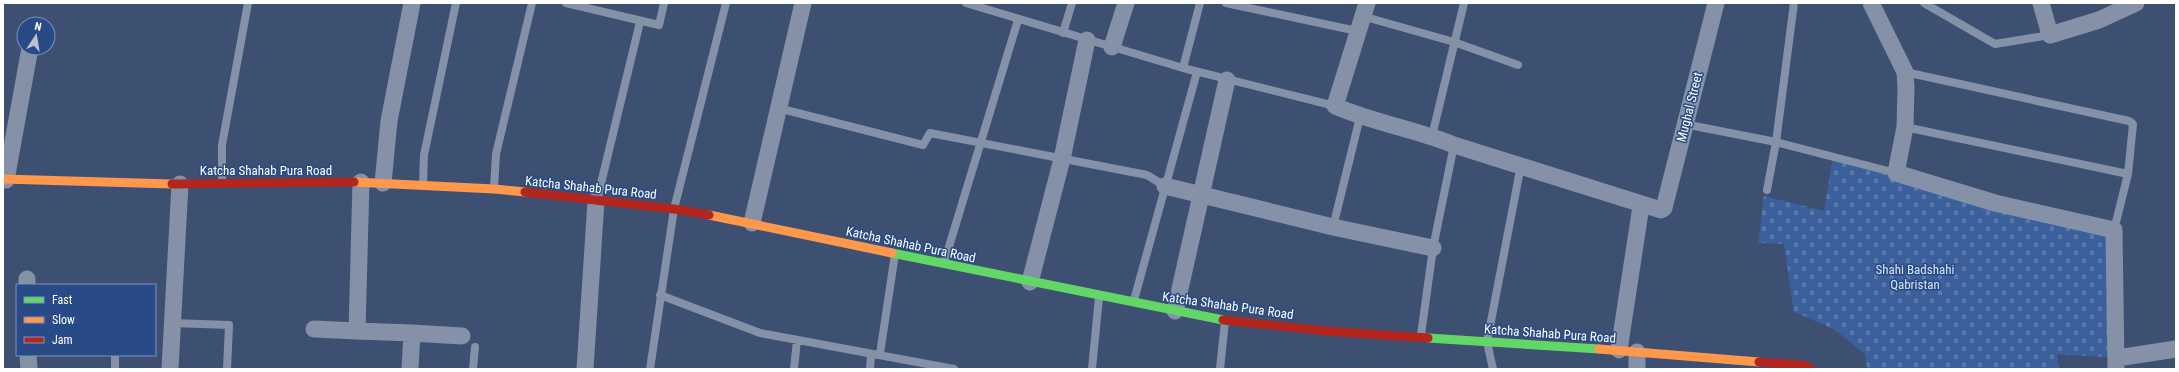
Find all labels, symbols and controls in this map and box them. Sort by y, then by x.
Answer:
north arrow [16,16,56,56]
text: N [33,20,43,34]
street label: Mughal Street [1674,70,1705,144]
street label: Katcha Shahab Pura Road [200,163,332,178]
street label: Katcha Shahab Pura Road [524,173,658,202]
street label: Katcha Shahab Pura Road [845,223,977,266]
park label: Shahi Badshahi Qabristan [1876,262,1954,292]
legend [16,284,156,356]
street label: Katcha Shahab Pura Road [1161,289,1294,322]
text: Fast [52,293,73,307]
text: Slow [52,313,75,327]
street label: Katcha Shahab Pura Road [1483,321,1616,346]
text: Jam [52,333,73,347]

